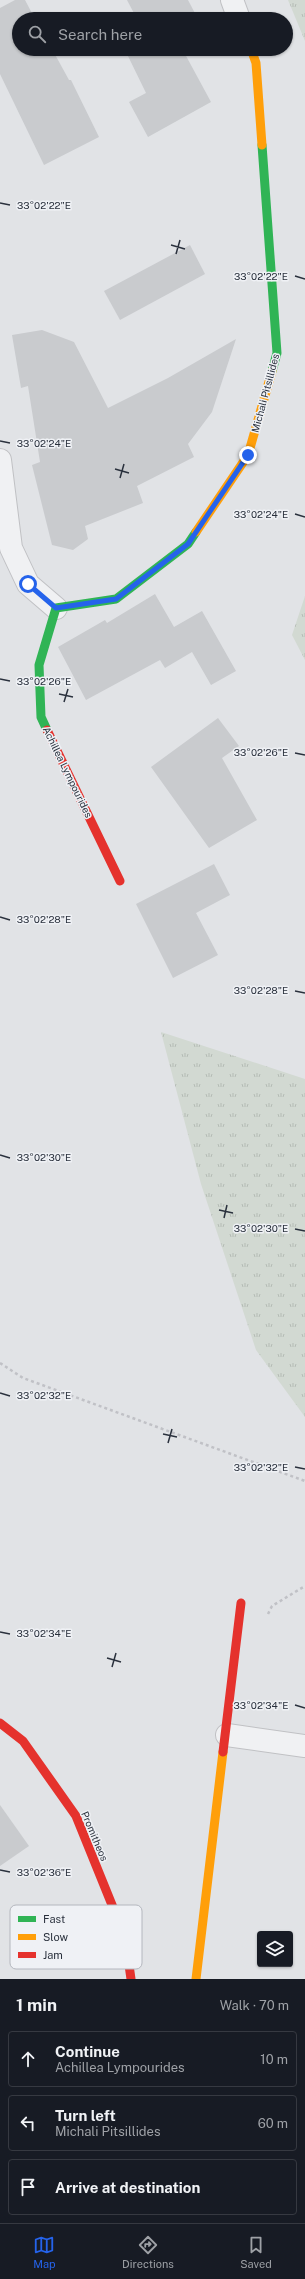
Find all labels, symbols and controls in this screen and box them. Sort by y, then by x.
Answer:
search box [12,12,293,56]
icon: search [26,23,48,45]
text: Search here [58,26,142,43]
text: 33°02'22"E [17,199,71,211]
text: 33°02'22"E [234,270,288,282]
street label: Michali Pitsillides [249,352,281,434]
text: 33°02'24"E [17,437,71,449]
route end [239,446,257,464]
text: 33°02'24"E [234,508,288,520]
route start [19,575,37,593]
text: 33°02'26"E [17,675,71,687]
street label: Achillea Lympourides [41,725,95,819]
text: 33°02'26"E [234,746,288,758]
text: 33°02'28"E [17,913,71,925]
text: 33°02'28"E [234,984,288,996]
text: 33°02'30"E [17,1151,71,1163]
text: 33°02'30"E [234,1222,288,1234]
text: 33°02'32"E [17,1389,71,1401]
text: 33°02'32"E [234,1461,288,1473]
text: 33°02'34"E [17,1627,71,1639]
text: 33°02'34"E [234,1699,288,1711]
street label: Promitheos [79,1809,111,1863]
text: 33°02'36"E [17,1866,71,1878]
legend [10,1905,142,1969]
text: Fast [43,1913,65,1925]
text: Slow [43,1931,69,1943]
map controls [257,1931,293,1967]
button: layers [257,1931,293,1967]
text: Jam [43,1949,63,1961]
text: 1 min [16,1995,57,2015]
text: Walk · 70 m [220,1998,289,2013]
text: Continue [55,2043,120,2060]
icon: ahead [17,2048,39,2070]
text: 10 m [260,2052,288,2067]
text: Achillea Lympourides [55,2060,185,2075]
text: Turn left [55,2107,116,2124]
icon: left [17,2112,39,2134]
text: 60 m [258,2116,288,2131]
text: Michali Pitsillides [55,2124,161,2139]
icon: arrive [17,2176,39,2198]
text: Arrive at destination [55,2179,200,2196]
tab: Map [33,2234,56,2270]
tab: Directions [122,2234,174,2270]
tab: Saved [240,2234,272,2270]

